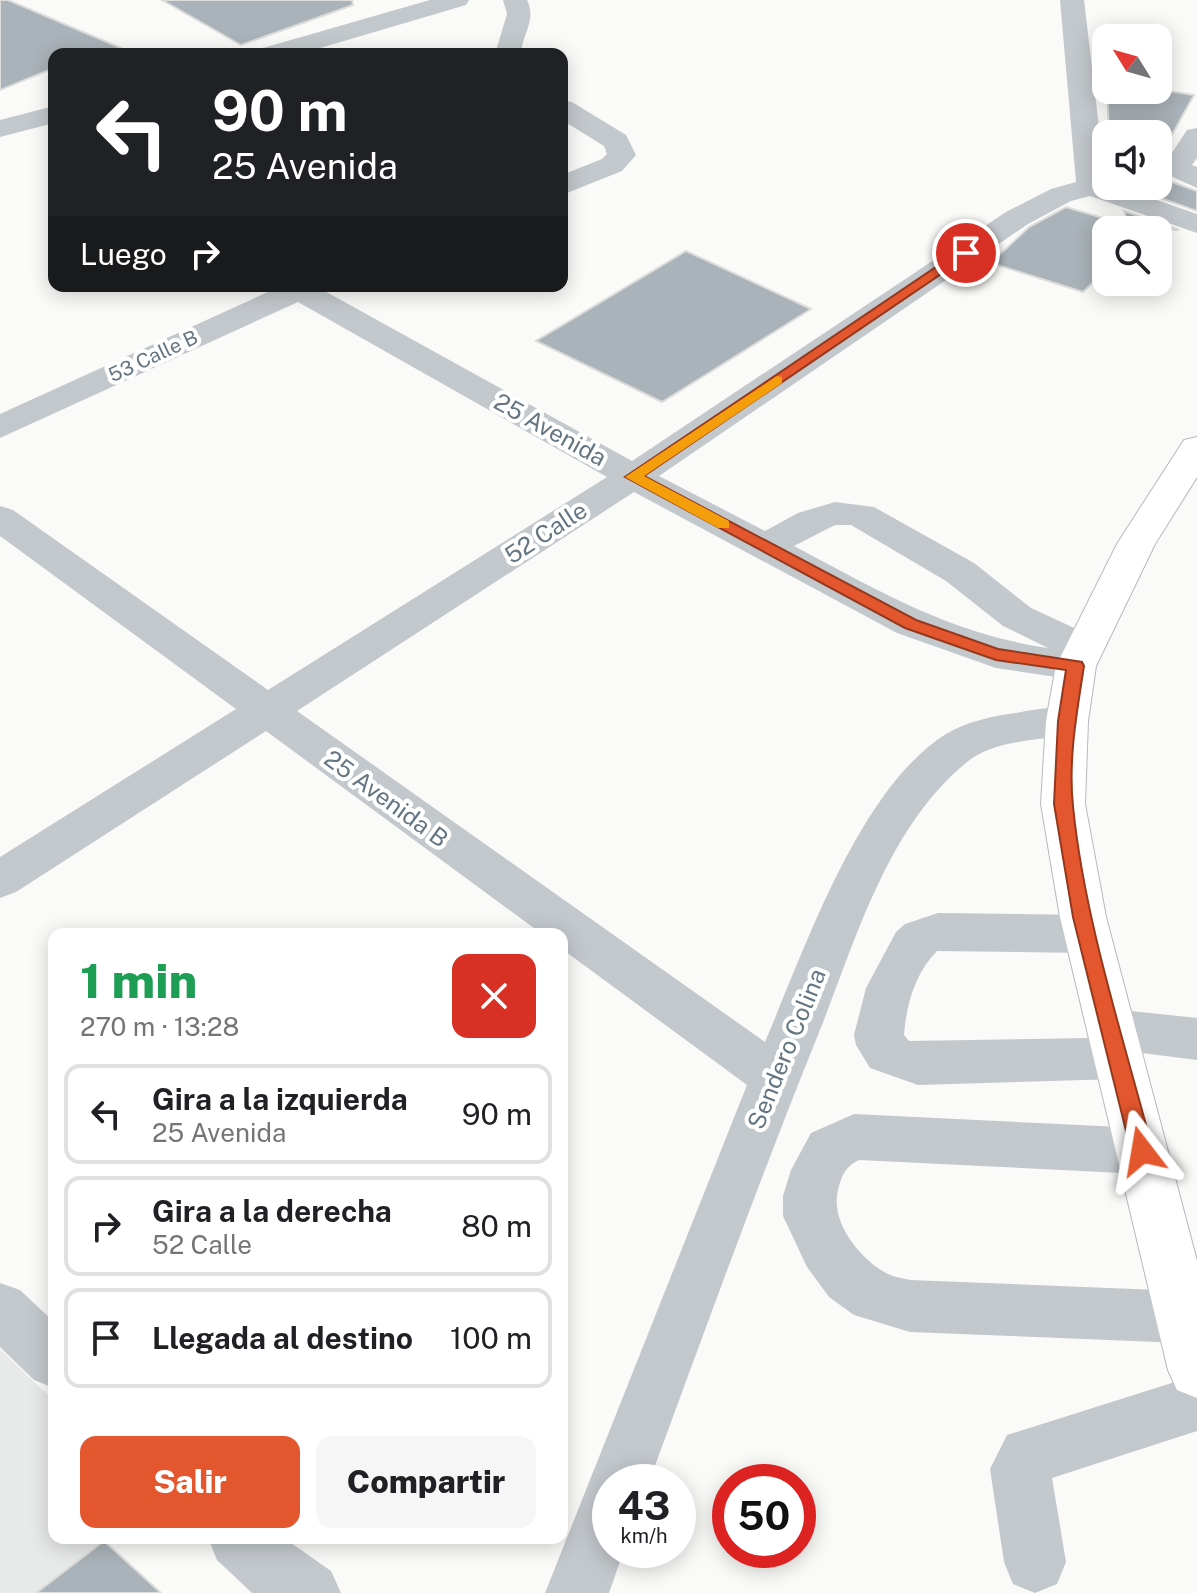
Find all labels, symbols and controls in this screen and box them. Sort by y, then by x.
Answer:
north arrow [1092,24,1172,104]
map controls [1092,24,1172,296]
text: 90 m [212,78,348,144]
icon: left [80,80,184,184]
button: sound [1092,120,1172,200]
text: 25 Avenida [212,145,398,187]
button: search [1092,216,1172,296]
pin [932,219,1000,287]
icon: arrive [944,231,988,275]
icon: right [183,232,227,276]
text: Luego [80,236,167,272]
street label: 53 Calle B [105,325,201,387]
street label: 25 Avenida [489,387,611,471]
street label: 52 Calle [499,495,592,569]
street label: 25 Avenida B [319,744,454,852]
text: 1 min [80,952,197,1009]
button: close [452,954,536,1038]
street label: Sendero Colina [741,964,831,1133]
text: 270 m · 13:28 [80,1011,239,1042]
text: Gira a la izquierda [152,1081,408,1117]
icon: left [84,1092,128,1136]
text: 90 m [462,1096,532,1132]
position arrow [1100,1109,1184,1193]
text: 25 Avenida [152,1117,286,1148]
text: Gira a la derecha [152,1193,392,1229]
icon: right [84,1204,128,1248]
text: 80 m [461,1208,532,1244]
text: 52 Calle [152,1229,252,1260]
icon: arrive [84,1316,128,1360]
text: Llegada al destino [152,1320,413,1356]
text: 100 m [450,1320,532,1356]
button: Salir [80,1436,300,1528]
button: Compartir [316,1436,536,1528]
speed limit sign: 50 [712,1464,816,1568]
text: 43 [618,1482,670,1529]
text: km/h [620,1524,668,1548]

